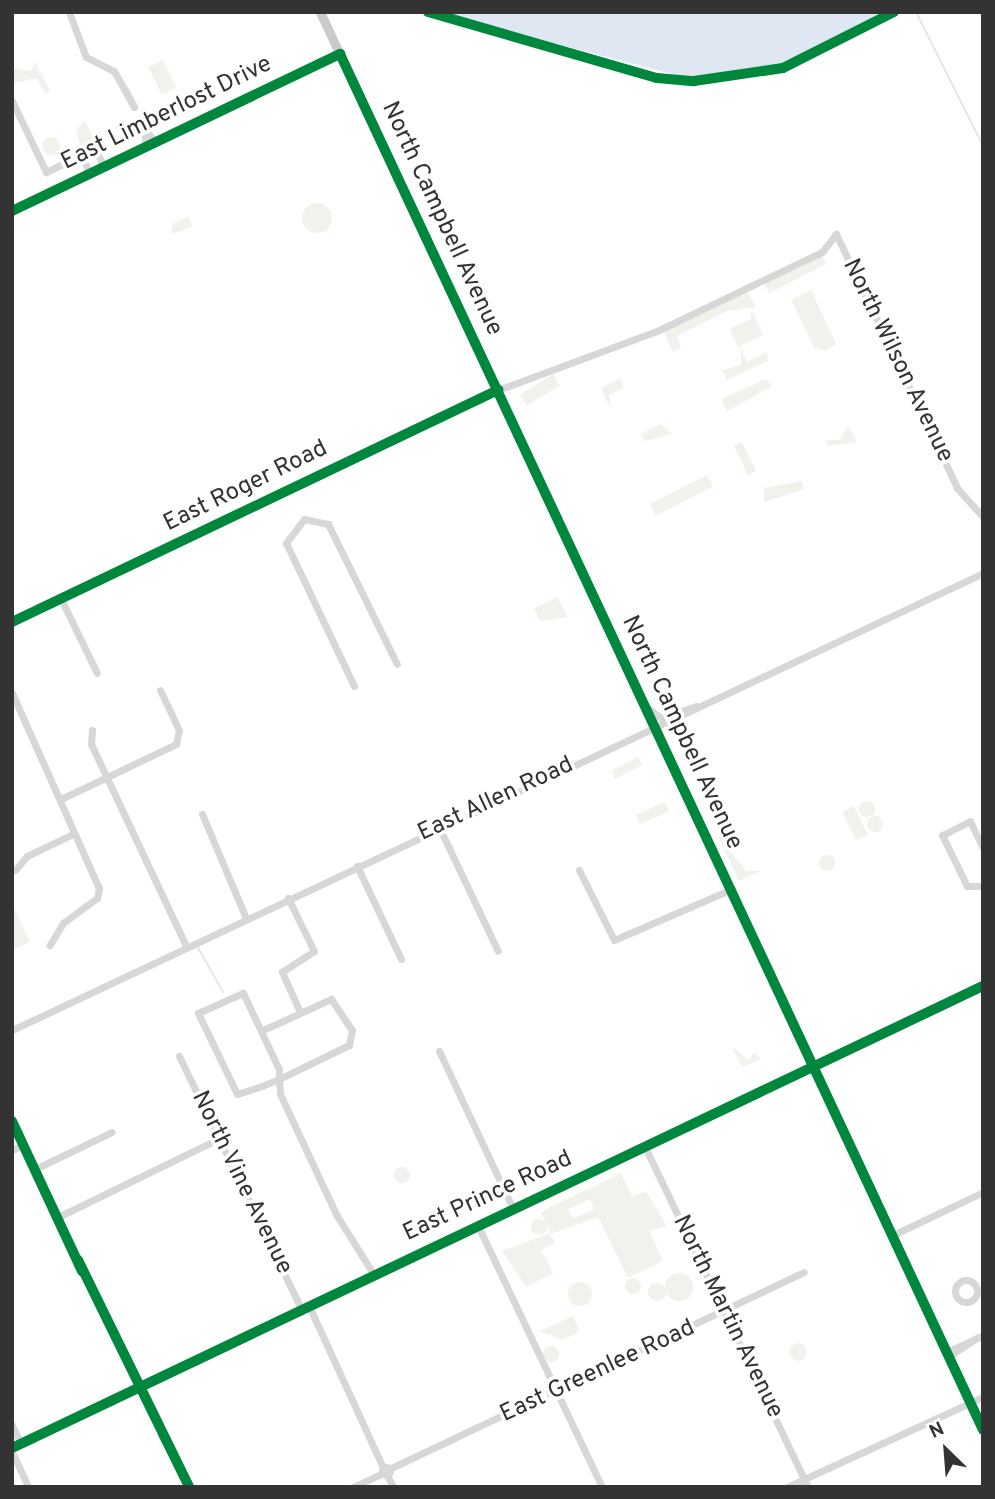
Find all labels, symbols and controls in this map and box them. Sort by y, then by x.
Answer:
street label: East Limberlost Drive [57,50,277,178]
street label: North Campbell Avenue [374,97,508,341]
street label: North Wilson Avenue [835,254,959,468]
street label: East Roger Road [159,435,333,539]
street label: North Campbell Avenue [614,611,748,855]
street label: East Allen Road [413,751,579,849]
street label: North Vine Avenue [184,1086,298,1280]
street label: East Prince Road [399,1145,577,1249]
street label: North Martin Avenue [665,1210,789,1424]
street label: East Greenlee Road [496,1314,700,1430]
north arrow [911,1415,981,1485]
text: N [926,1417,948,1445]

